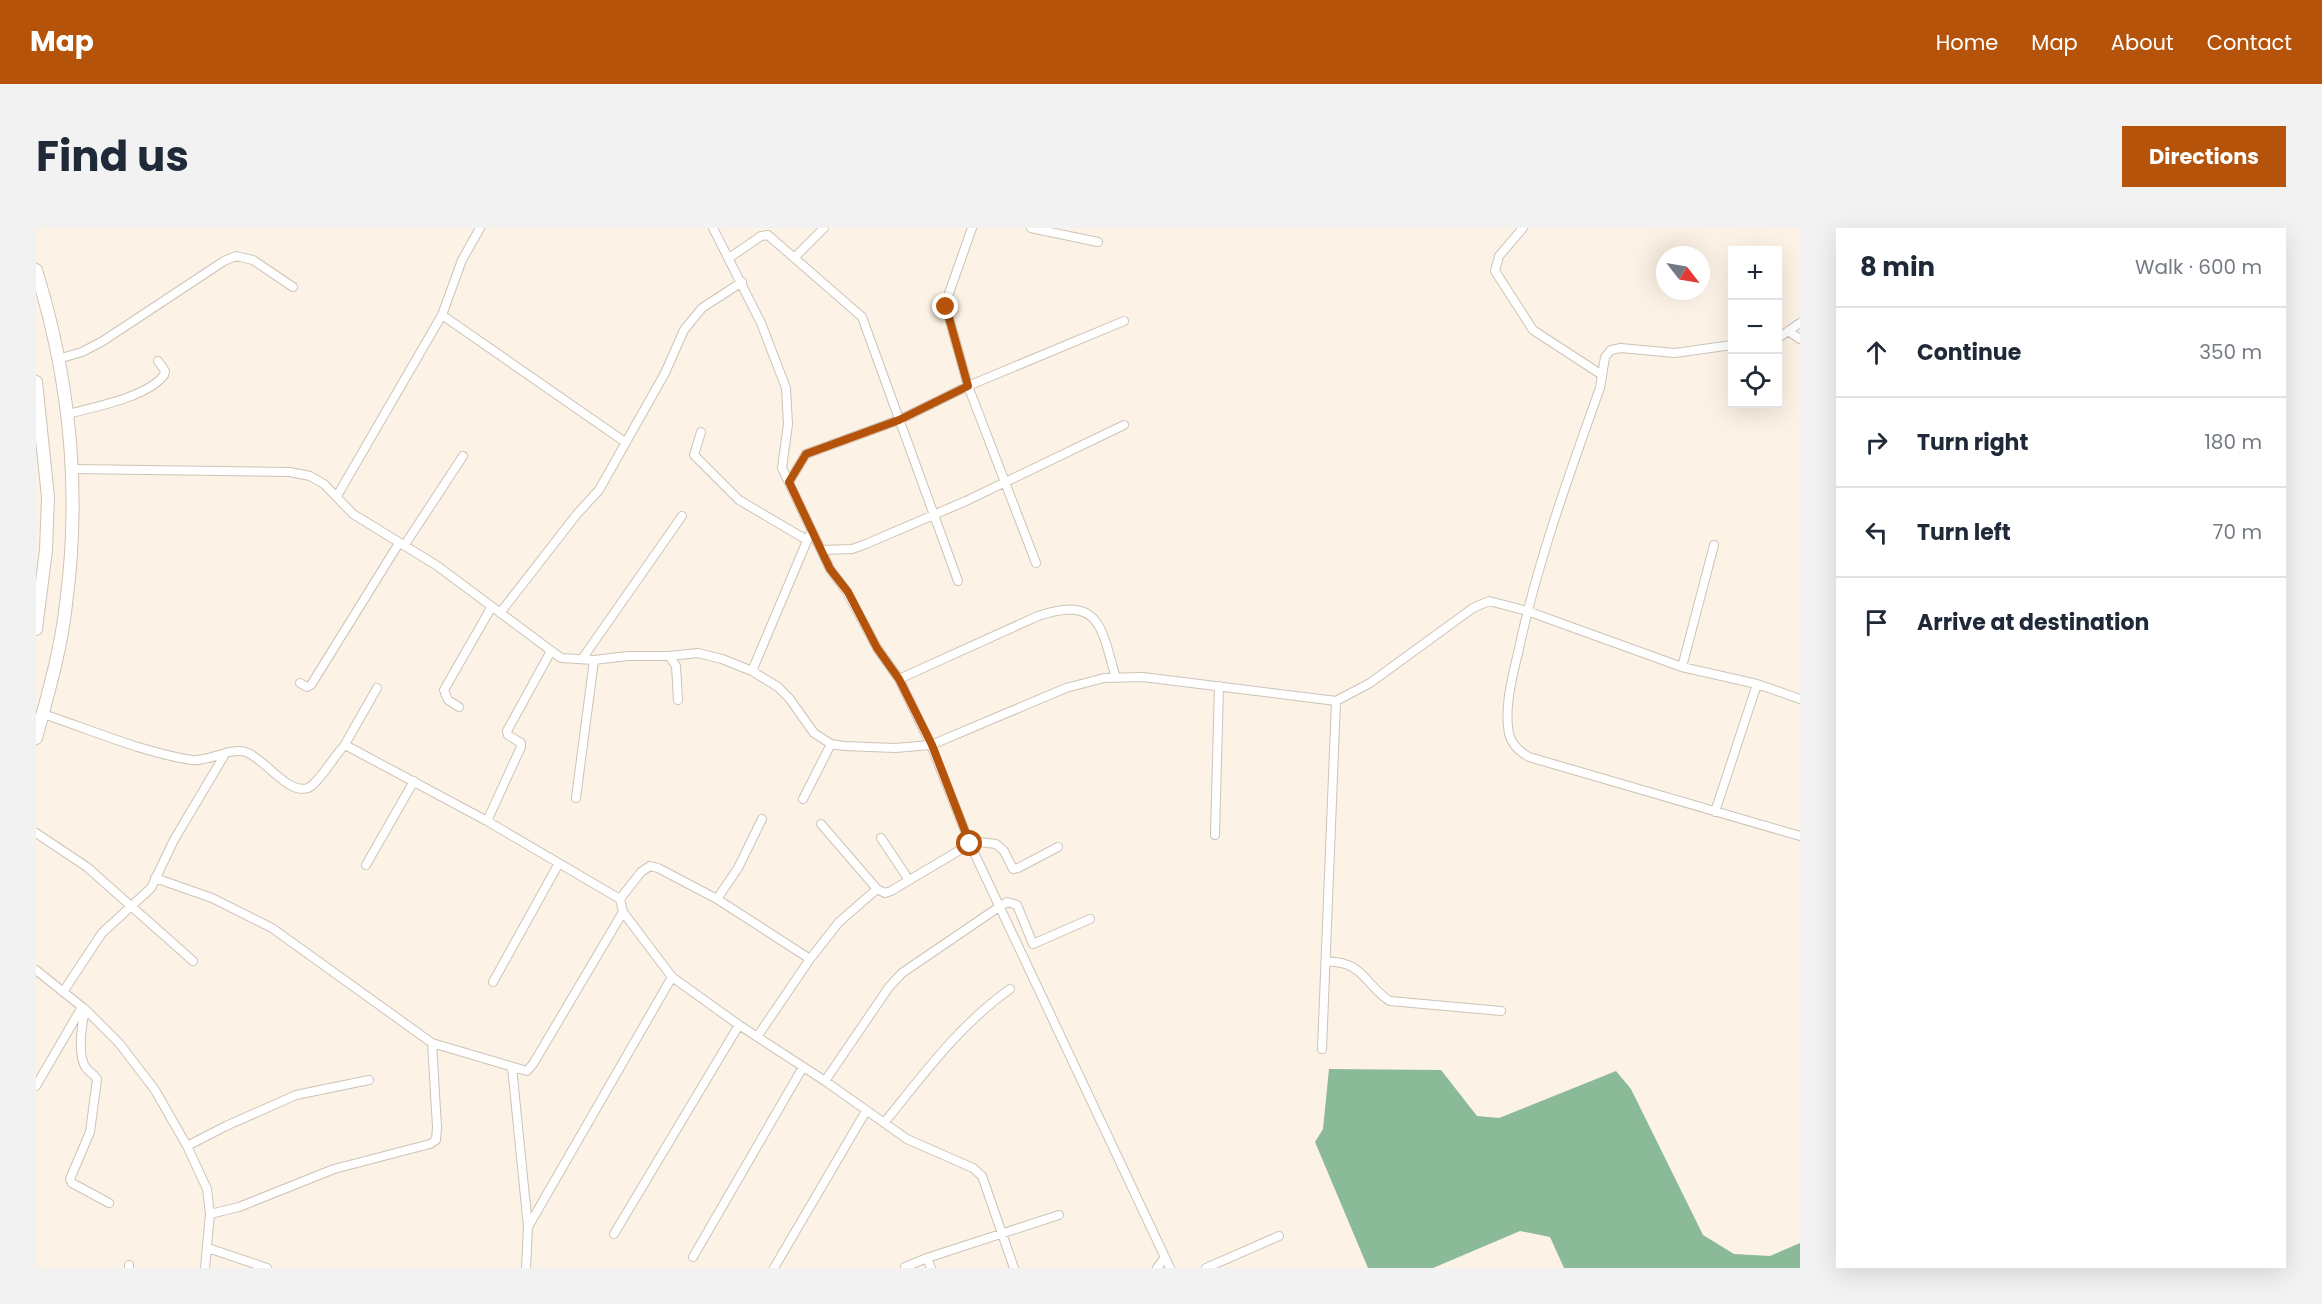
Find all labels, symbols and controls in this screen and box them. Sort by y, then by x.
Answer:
text: Map [30,22,94,61]
text: Home [1936,28,1998,57]
text: Map [2031,28,2078,57]
text: About [2111,28,2174,57]
text: Contact [2207,28,2292,57]
button: Directions [2122,126,2286,187]
text: Find us [36,127,189,186]
north arrow [1656,246,1710,300]
map controls [1728,246,1782,408]
button: + [1728,246,1782,300]
text: 8 min [1860,249,1935,285]
text: Walk · 600 m [2135,253,2262,281]
route end [932,293,958,319]
button: − [1728,300,1782,354]
icon: ahead [1860,336,1893,369]
text: Continue [1917,337,2021,368]
text: 350 m [2199,338,2262,366]
button: locate [1728,354,1782,408]
icon: right [1860,426,1893,459]
text: Turn right [1917,427,2028,458]
text: 180 m [2204,428,2262,456]
icon: left [1860,516,1893,549]
text: Turn left [1917,517,2011,548]
text: 70 m [2213,518,2262,546]
icon: arrive [1860,606,1893,639]
text: Arrive at destination [1917,607,2149,638]
route start [956,830,982,856]

